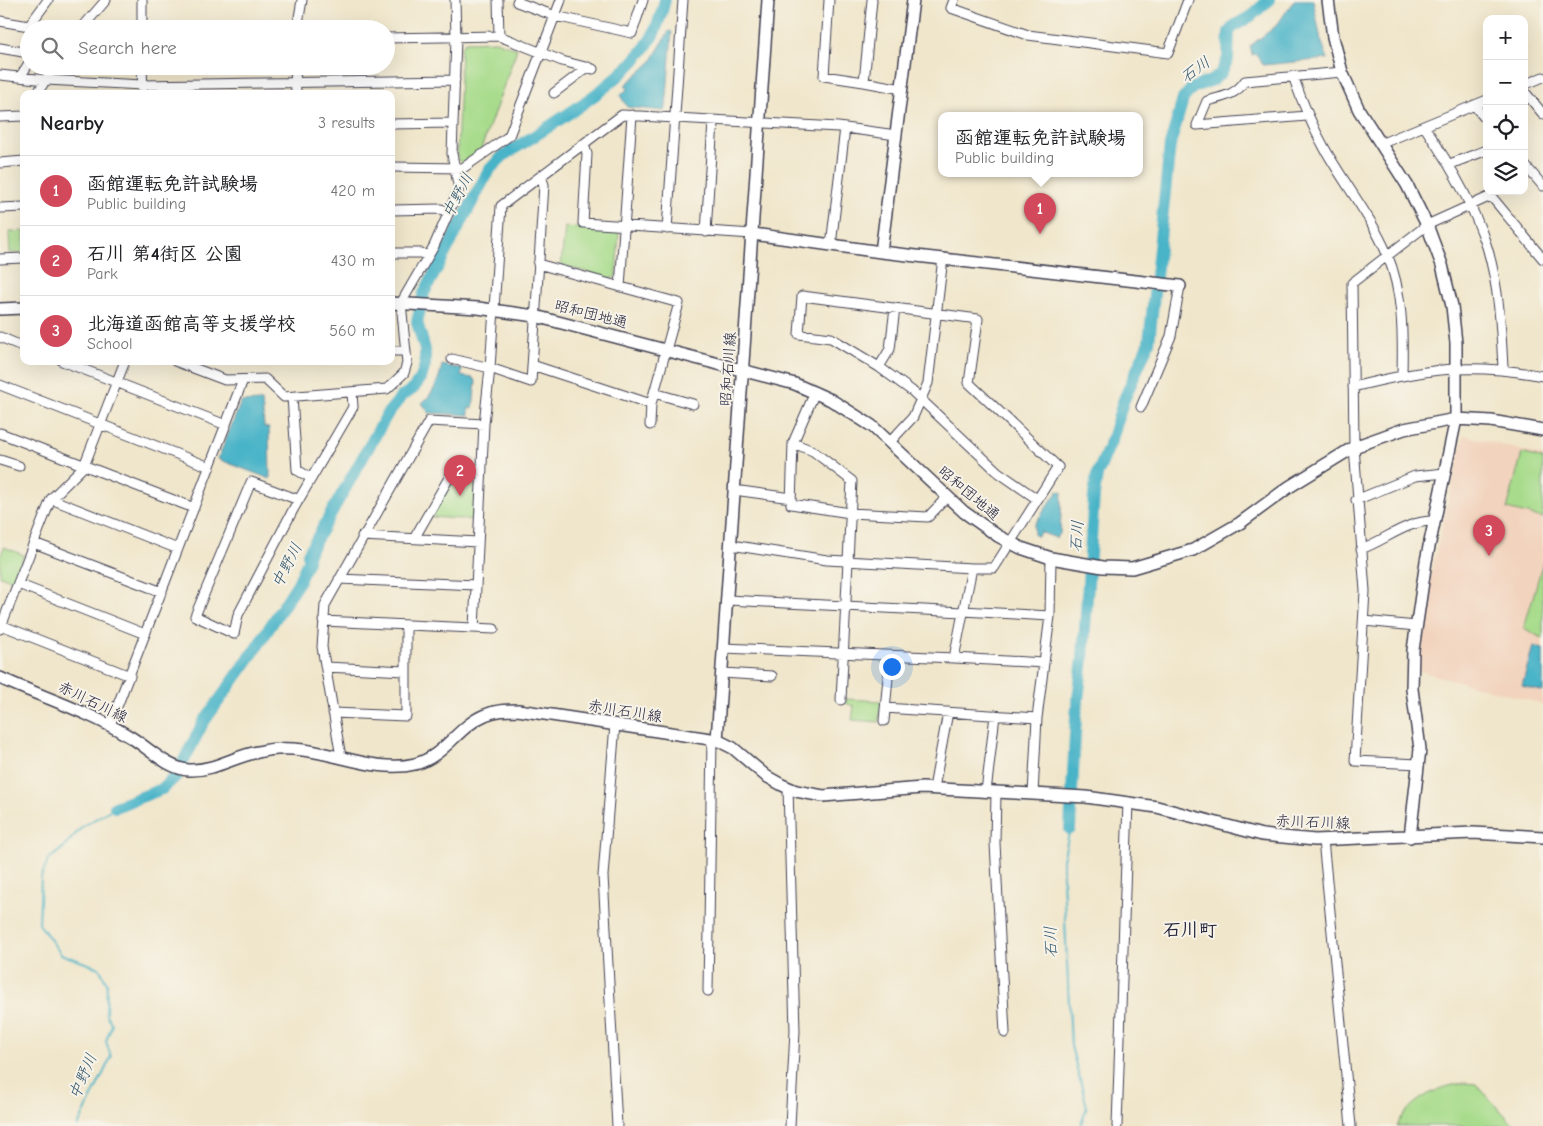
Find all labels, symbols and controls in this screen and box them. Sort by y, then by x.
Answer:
map controls [1483,15,1528,195]
button: + [1483,15,1528,60]
search box [20,20,395,75]
icon: search [38,34,66,62]
text: Search here [78,37,177,59]
water label: 石川 [1177,53,1214,86]
button: − [1483,60,1528,105]
button: locate [1483,105,1528,150]
text: Nearby [40,111,104,135]
popup [938,112,1143,177]
text: 3 results [318,114,375,132]
text: 函館運転免許試験場 [955,127,1126,149]
text: Public building [955,149,1054,167]
button: layers [1483,150,1528,195]
water label: 中野川 [439,170,477,221]
text: 函館運転免許試験場 [87,173,258,195]
text: 1 [53,182,59,200]
text: 420 m [331,182,375,200]
pin: 1 [1024,193,1056,234]
text: Public building [87,195,186,213]
text: 石川 第4街区 公園 [87,243,242,265]
text: 2 [52,252,60,270]
text: 430 m [331,252,375,270]
text: Park [87,265,118,283]
street label: 昭和団地通 [552,296,630,332]
text: 北海道函館高等支援学校 [87,313,296,335]
text: 3 [52,322,60,340]
text: 560 m [329,322,375,340]
street label: 昭和石川線 [716,331,740,407]
text: School [87,335,133,353]
pin: 2 [444,455,476,496]
street label: 昭和団地通 [934,462,1004,524]
pin: 3 [1473,515,1505,556]
water label: 石川 [1067,519,1087,553]
water label: 中野川 [268,540,306,591]
your location [879,654,905,680]
street label: 赤川石川線 [55,677,131,727]
street label: 赤川石川線 [587,696,663,726]
street label: 赤川石川線 [1275,812,1351,832]
district label: 石川町 [1163,920,1217,941]
water label: 石川 [1041,926,1061,958]
water label: 中野川 [65,1051,101,1102]

